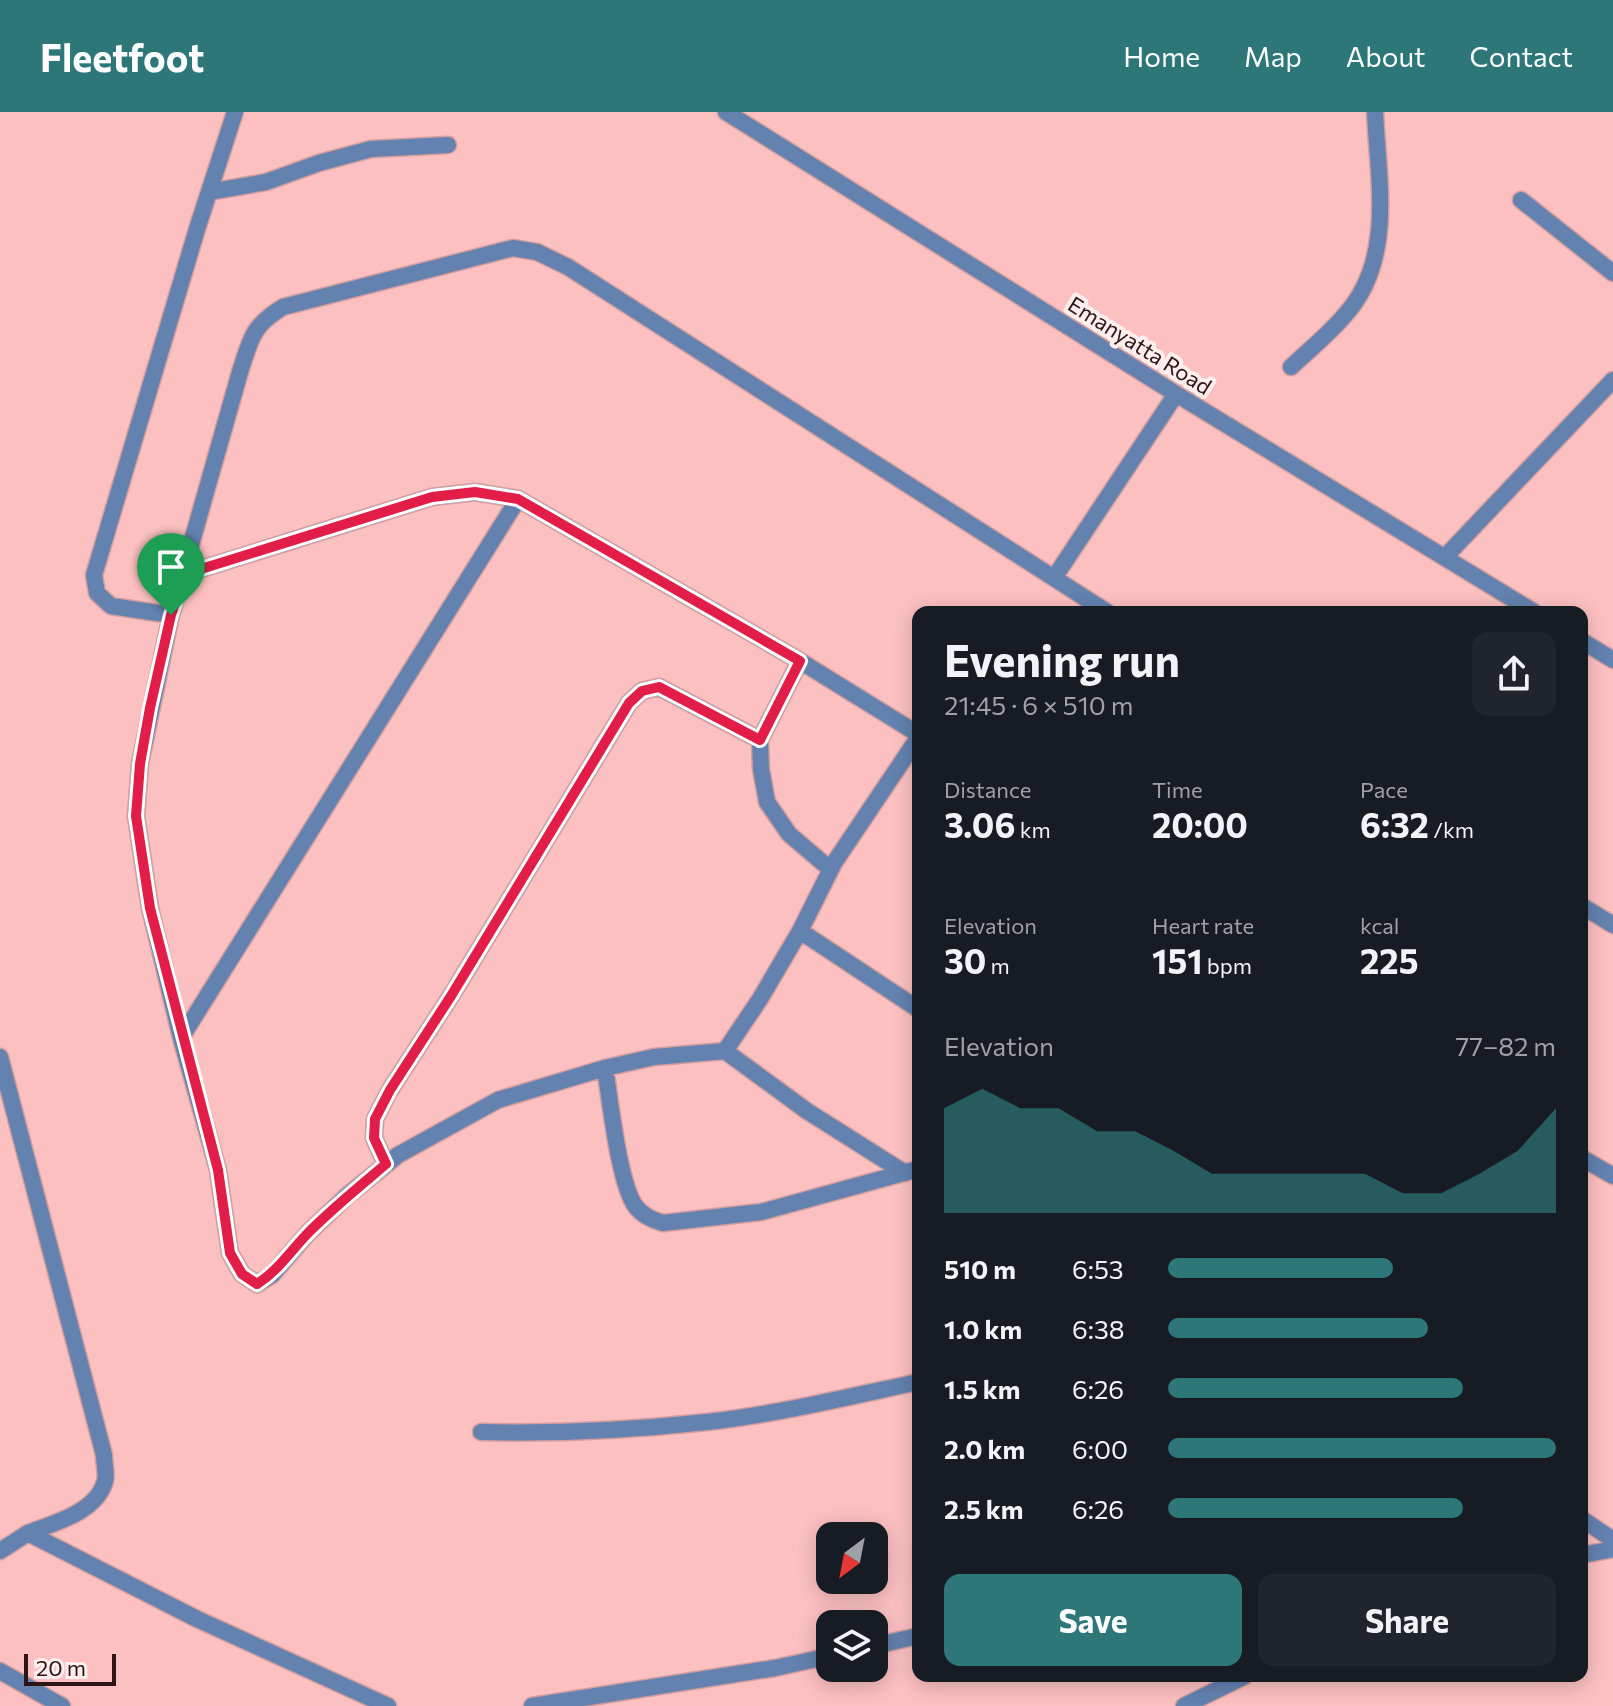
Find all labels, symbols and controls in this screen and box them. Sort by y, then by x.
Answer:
text: Fleetfoot [40,33,204,80]
text: Home [1123,39,1200,73]
text: Map [1244,39,1302,73]
text: About [1346,39,1426,73]
text: Contact [1470,39,1573,73]
street label: Emanyatta Road [1063,290,1217,400]
pin [137,533,205,615]
icon: arrive [149,545,193,589]
text: Evening run [944,632,1180,686]
button: share [1472,632,1556,716]
text: 21:45 · 6 × 510 m [944,689,1133,720]
text: Distance [944,776,1031,803]
text: Time [1152,776,1203,803]
text: Pace [1360,776,1408,803]
text: 3.06 [944,803,1015,845]
text: 20:00 [1152,803,1248,845]
text: 6:32 [1360,803,1429,845]
text: km [1015,816,1051,843]
text: /km [1429,816,1474,843]
text: Elevation [944,912,1037,939]
text: Heart rate [1152,912,1254,939]
text: kcal [1360,912,1399,939]
text: 30 [944,939,986,981]
text: 151 [1152,939,1203,981]
text: 225 [1360,939,1419,981]
text: m [986,952,1010,979]
text: bpm [1203,952,1252,979]
text: Elevation [944,1030,1054,1061]
text: 77–82 m [1455,1030,1556,1061]
text: 510 m [944,1253,1016,1284]
text: 6:53 [1072,1253,1124,1284]
text: 1.0 km [944,1313,1022,1344]
text: 6:38 [1072,1313,1125,1344]
text: 1.5 km [944,1373,1020,1404]
text: 6:26 [1072,1373,1124,1404]
text: 2.0 km [944,1433,1025,1464]
text: 6:00 [1072,1433,1128,1464]
text: 2.5 km [944,1493,1023,1524]
text: 6:26 [1072,1493,1124,1524]
north arrow [816,1522,888,1594]
map controls [816,1522,888,1682]
button: Save [944,1574,1242,1666]
button: Share [1258,1574,1556,1666]
button: layers [816,1610,888,1682]
scale bar [24,1650,116,1686]
text: 20 m [36,1654,86,1681]

